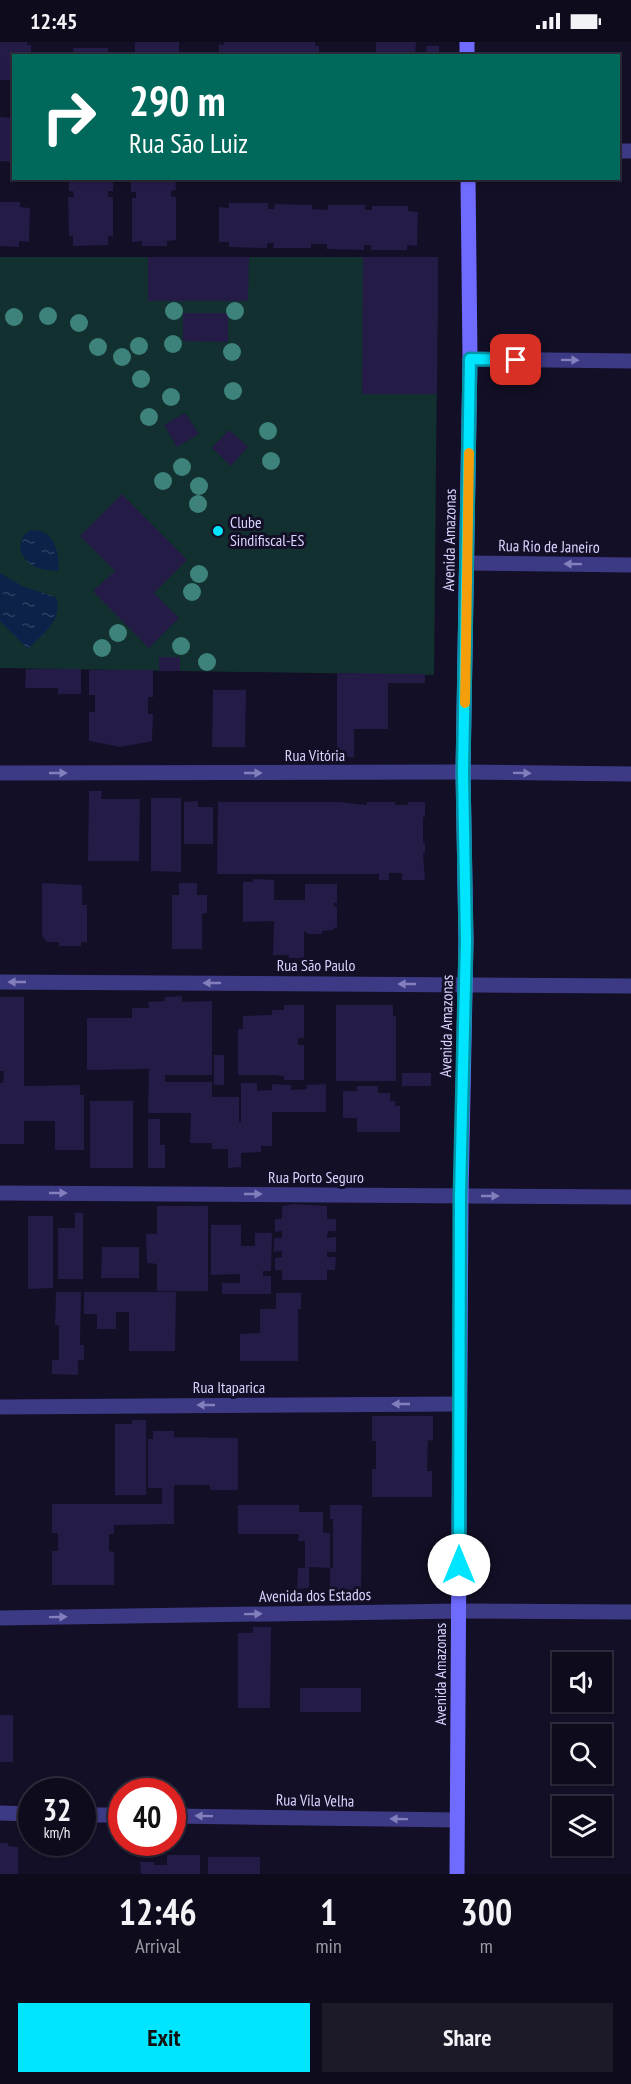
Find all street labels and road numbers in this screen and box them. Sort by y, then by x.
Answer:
street label: Avenida Amazonas [438,489,460,591]
street label: Rua Rio de Janeiro [498,535,600,557]
street label: Rua Vitória [285,745,345,765]
street label: Rua São Paulo [277,955,355,975]
street label: Avenida Amazonas [435,975,457,1077]
street label: Rua Porto Seguro [268,1167,364,1187]
street label: Rua Itaparica [193,1377,265,1397]
street label: Avenida dos Estados [259,1584,371,1606]
street label: Avenida Amazonas [430,1623,450,1725]
street label: Rua Vila Velha [276,1789,354,1811]

